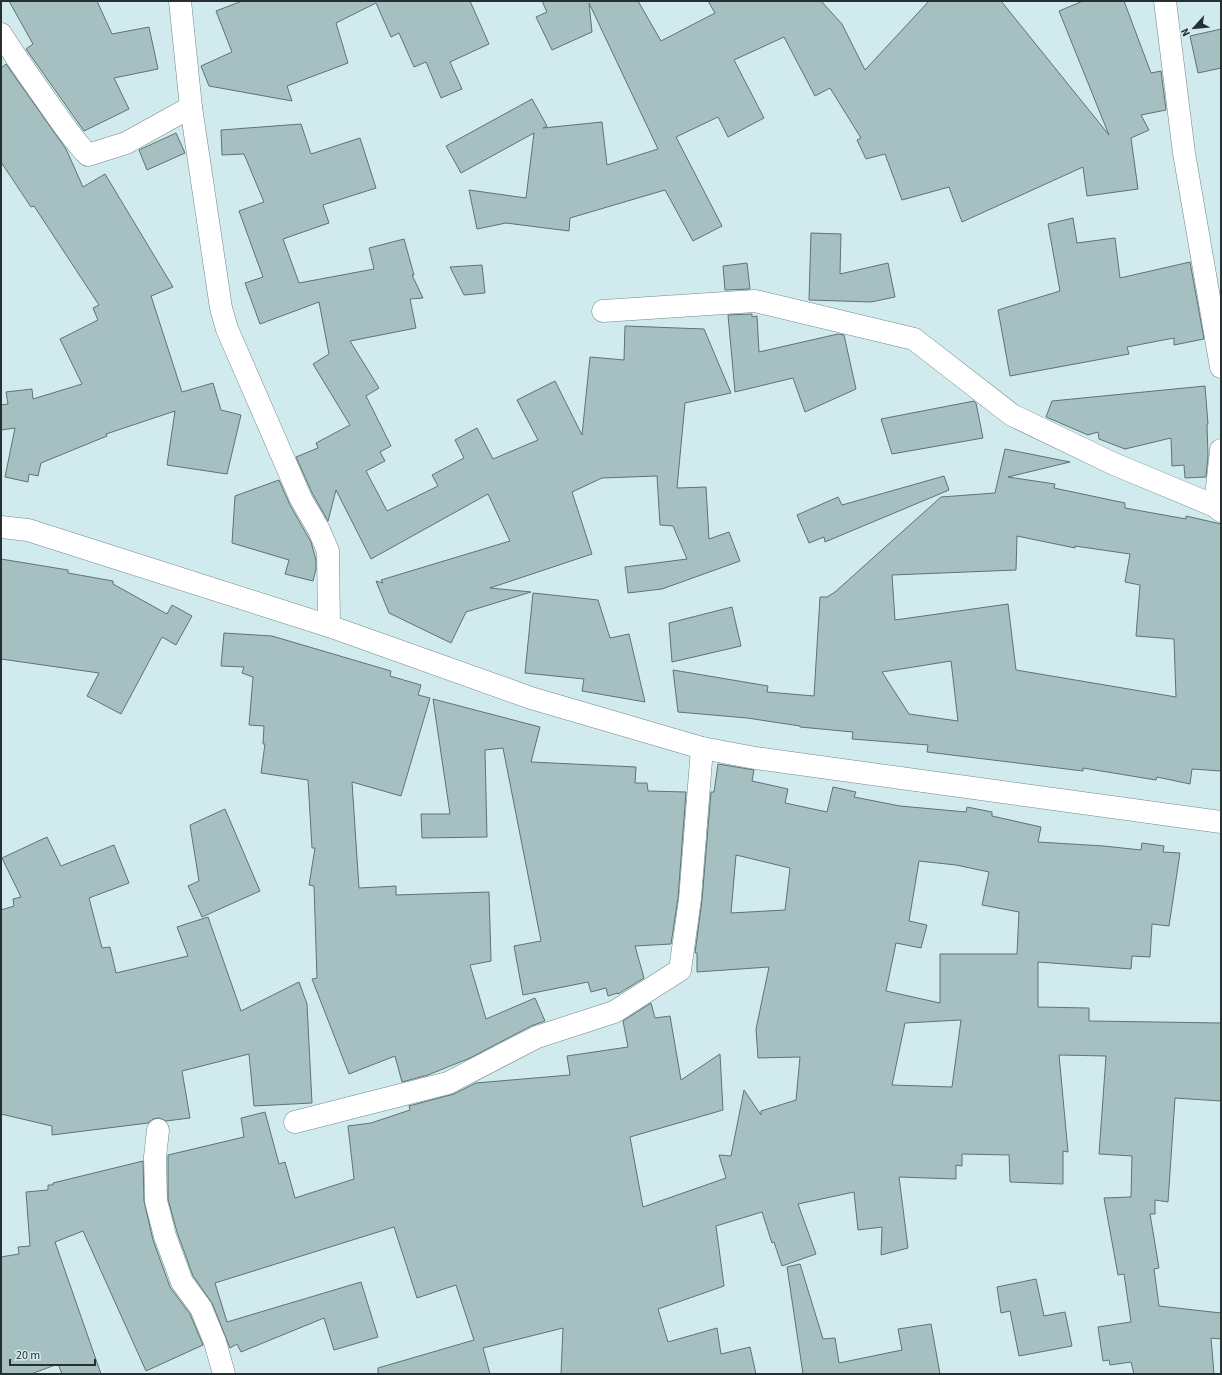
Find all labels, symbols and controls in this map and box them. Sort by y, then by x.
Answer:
north arrow [1174,8,1214,48]
text: N [1177,26,1194,39]
scale bar [10,1341,95,1367]
text: 20 m [16,1347,40,1364]

